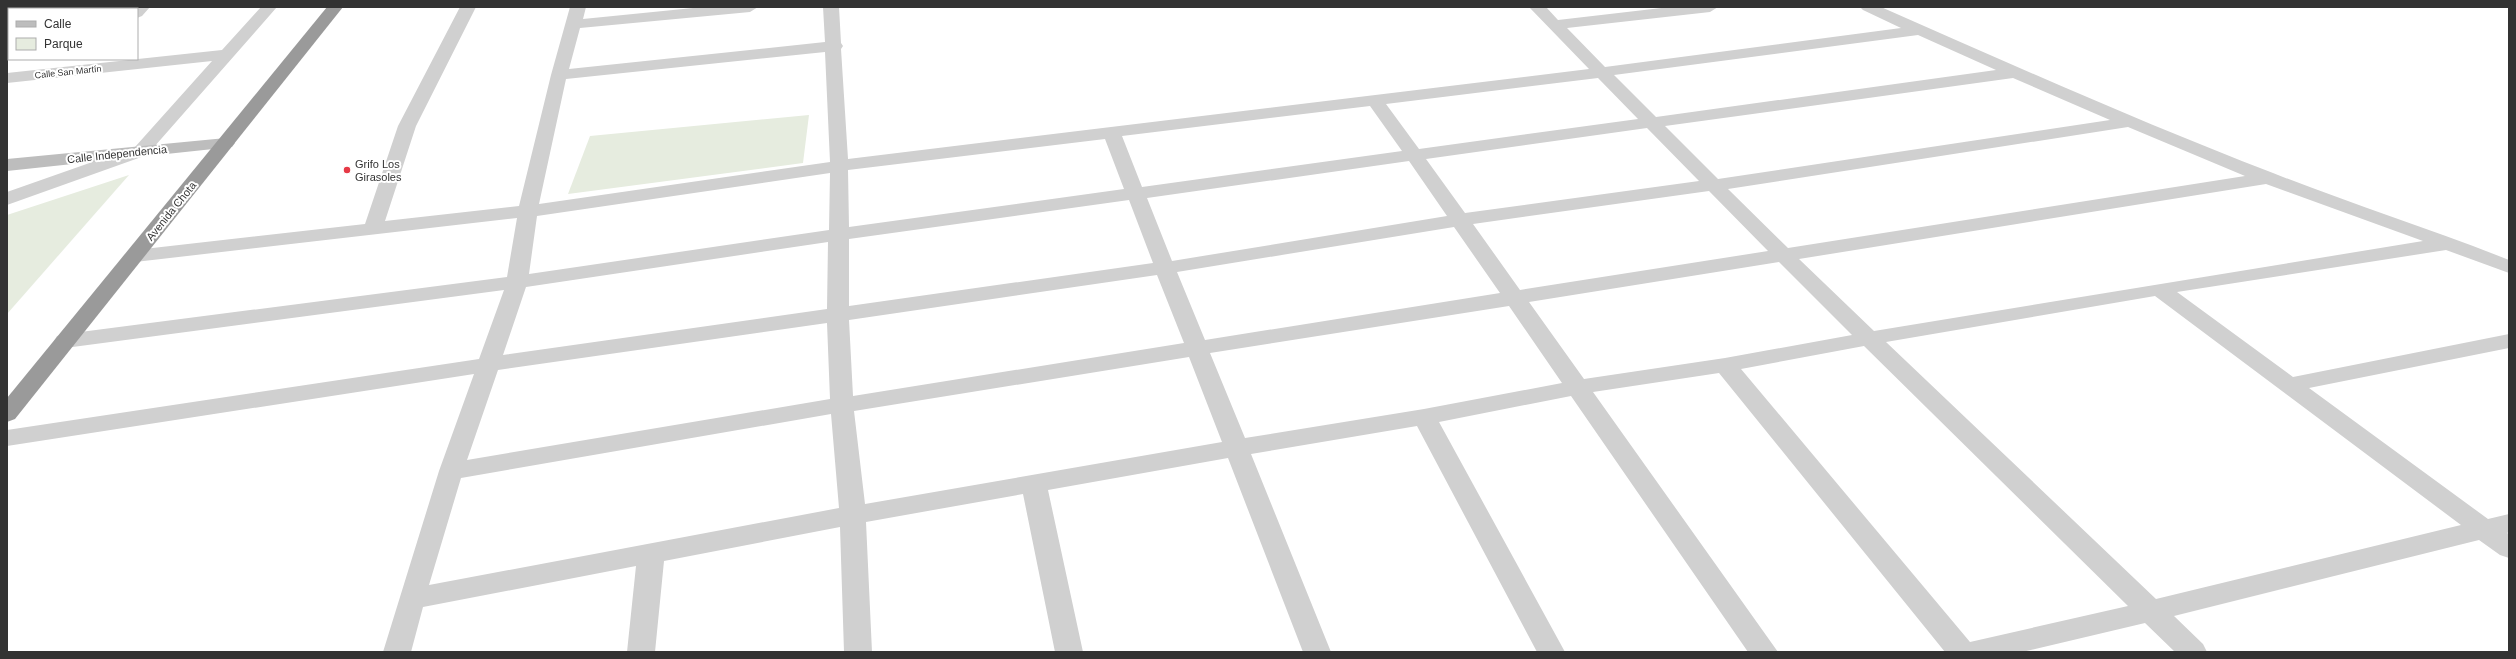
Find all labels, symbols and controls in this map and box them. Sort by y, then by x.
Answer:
legend [8,8,138,60]
text: Calle [44,17,72,31]
text: Parque [44,37,83,51]
street label: Calle San Martín [34,64,102,80]
street label: Calle Independencia [66,143,168,165]
place label: Grifo Los Girasoles [355,158,402,183]
marker: Grifo Los Girasoles [342,165,352,175]
street label: Avenida Chota [144,179,199,243]

